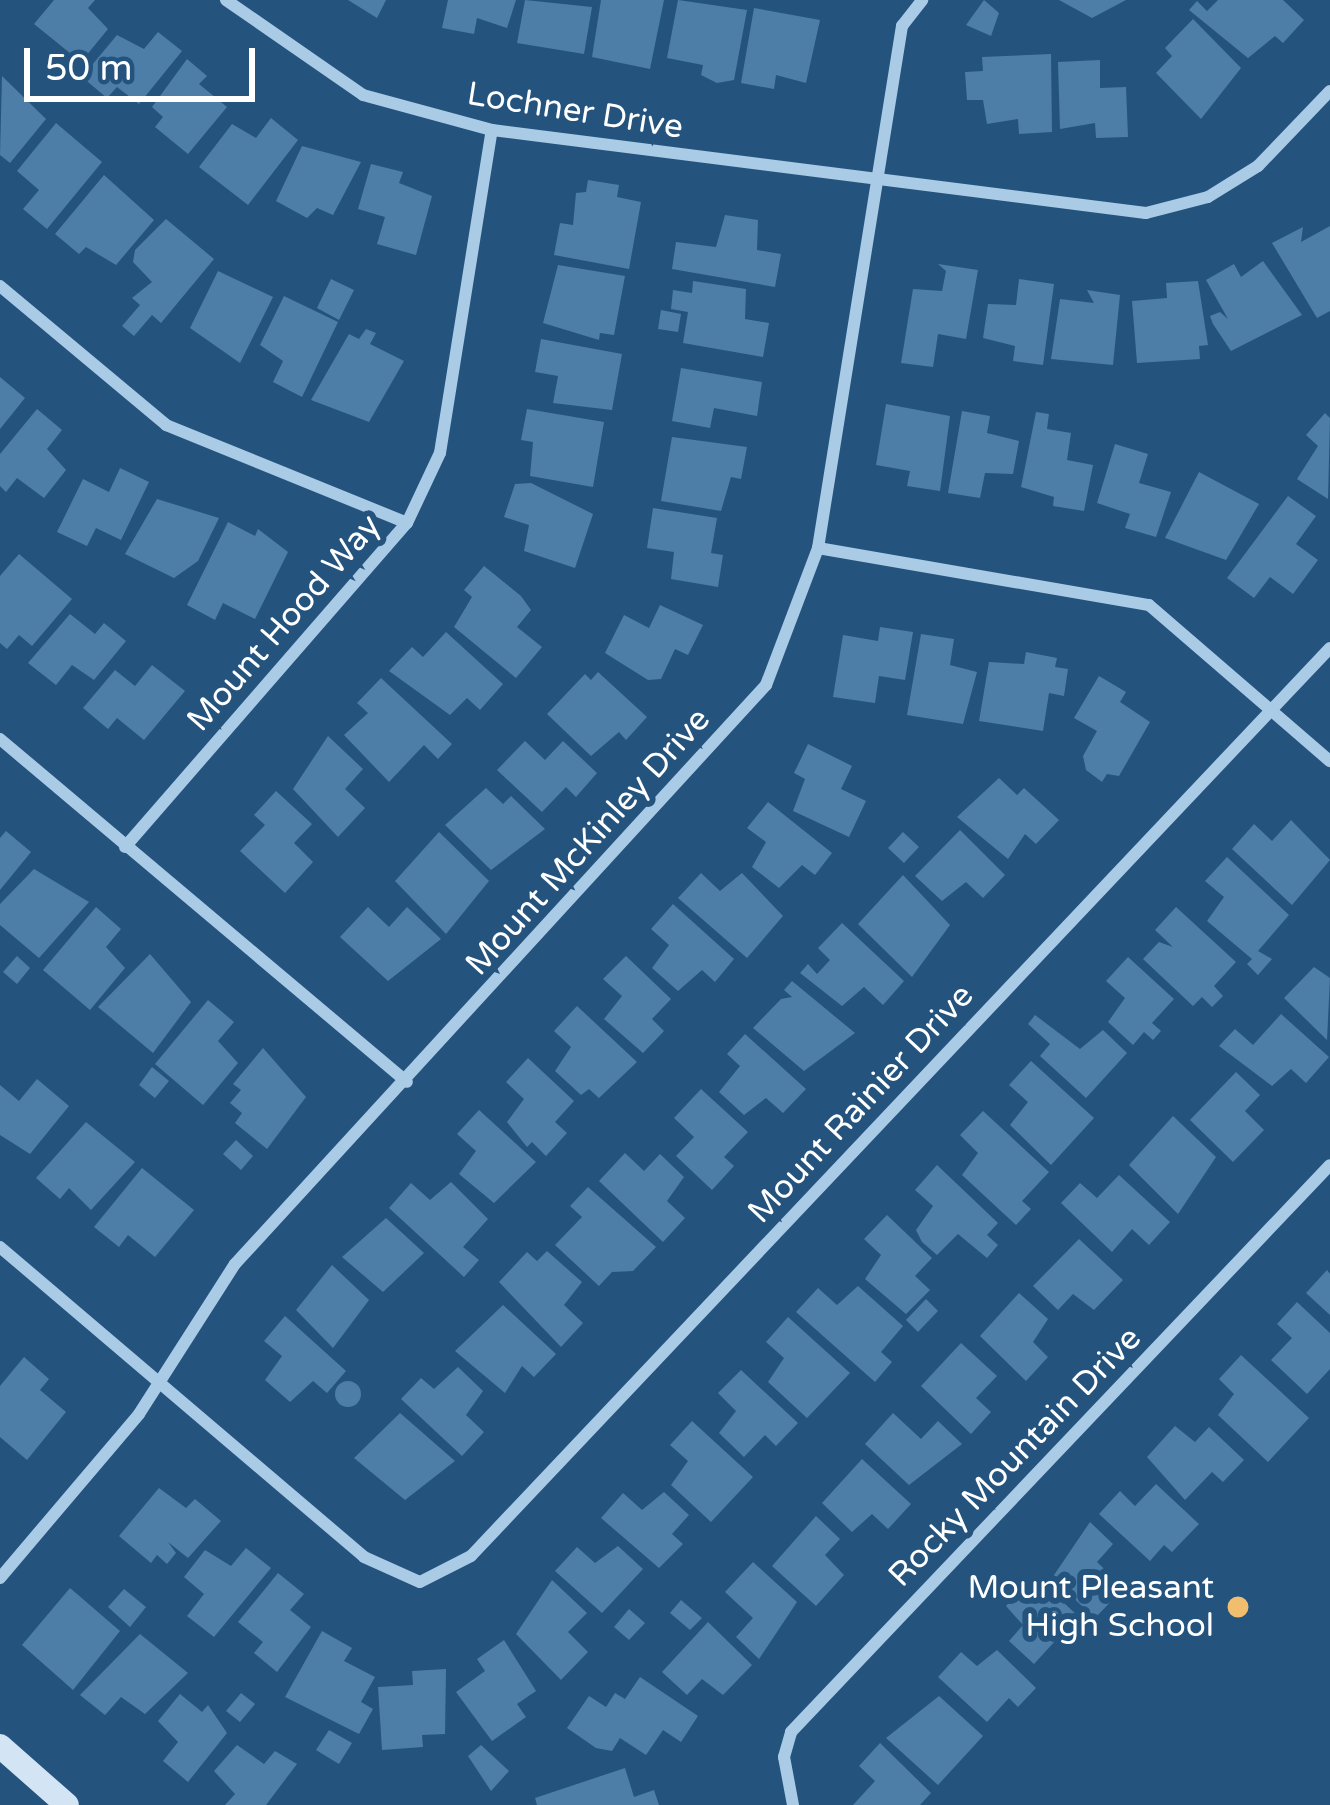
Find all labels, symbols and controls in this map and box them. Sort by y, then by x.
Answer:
scale bar [30,24,261,98]
text: 50 m [45,47,133,90]
street label: Lochner Drive [464,74,686,148]
street label: Mount Hood Way [179,506,389,740]
street label: Mount McKinley Drive [457,700,719,984]
street label: Mount Rainier Drive [740,976,982,1232]
street label: Rocky Mountain Drive [881,1319,1149,1595]
place label: Mount Pleasant High School [967,1568,1214,1646]
marker: Mount Pleasant High School [1225,1594,1251,1620]

